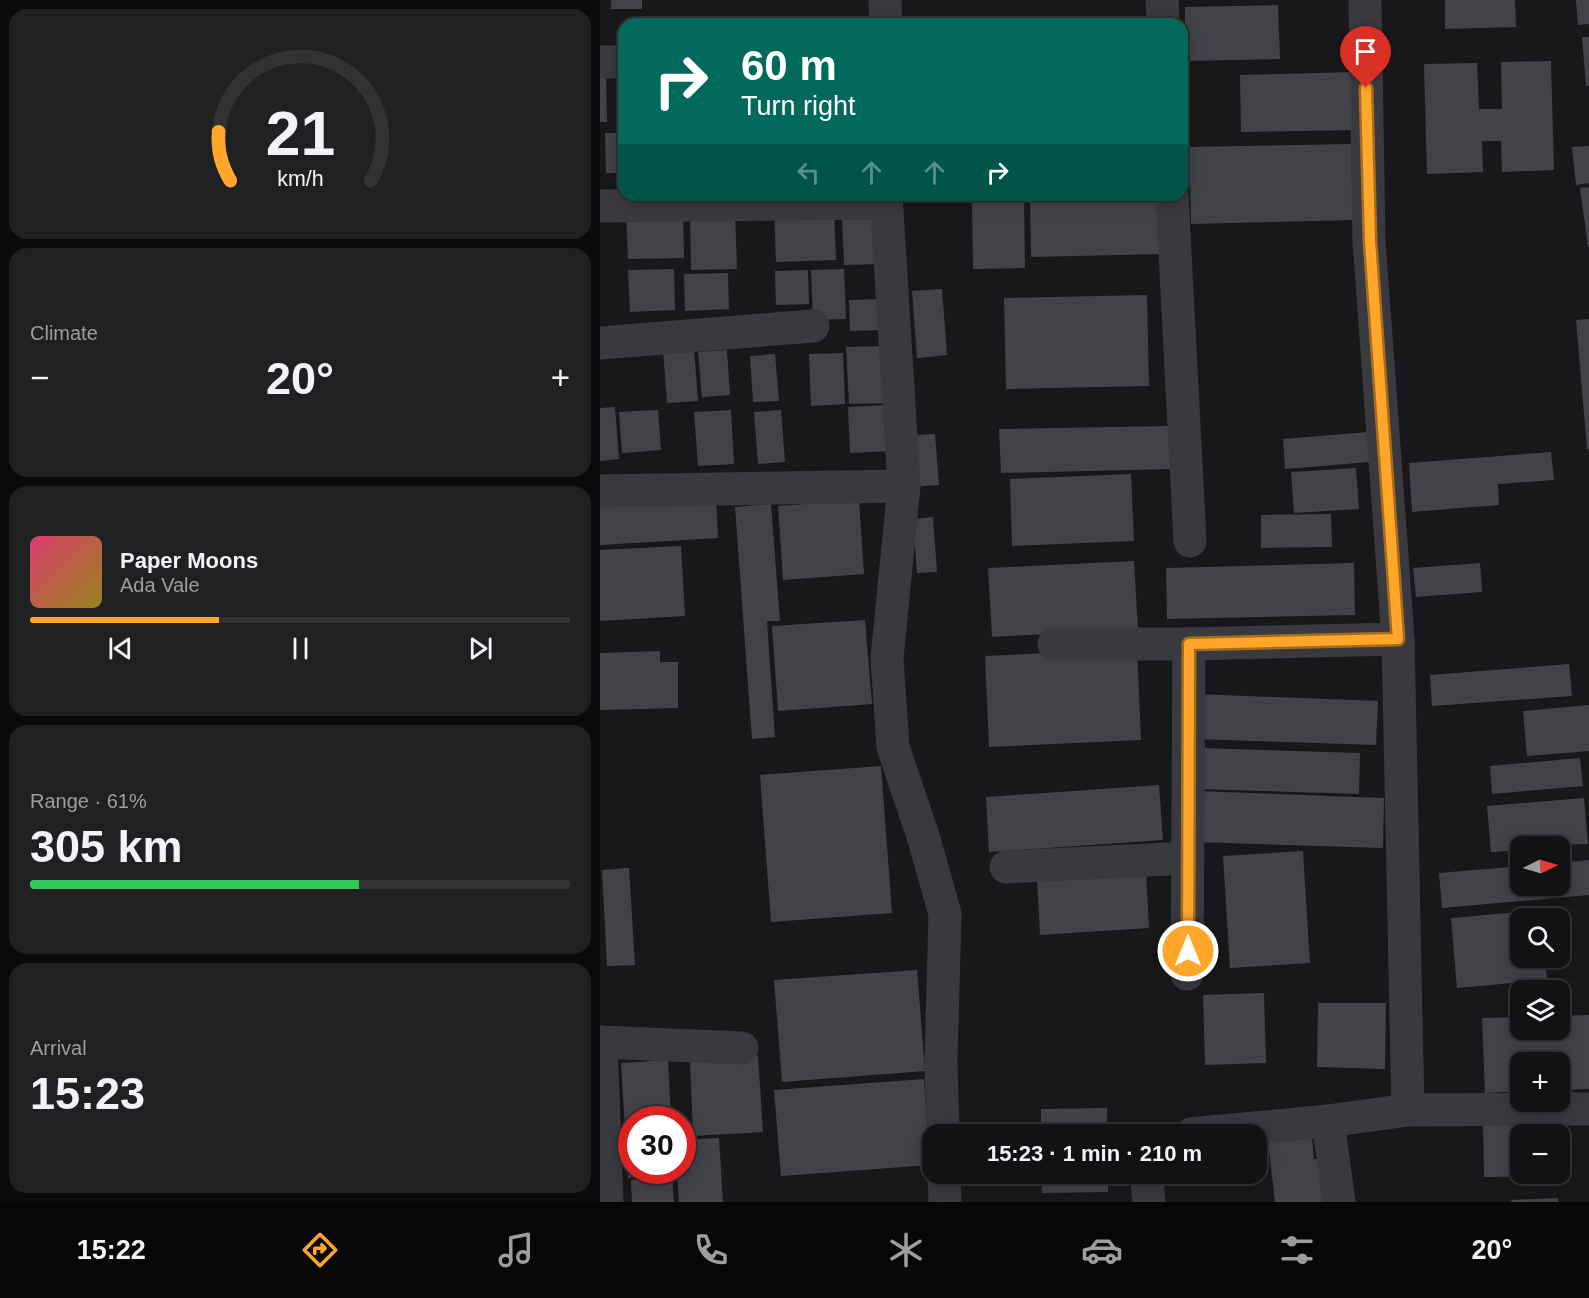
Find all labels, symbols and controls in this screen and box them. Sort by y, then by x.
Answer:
pin [1340,26,1391,88]
icon: arrive [1349,35,1382,68]
icon: right [642,42,720,120]
text: 60 m [741,42,837,89]
text: Turn right [741,91,856,121]
text: 21 [265,99,335,168]
icon: left [792,156,825,189]
icon: ahead [855,156,888,189]
icon: ahead [918,156,951,189]
icon: right [981,156,1014,189]
text: km/h [277,167,323,191]
text: Climate [30,322,98,344]
text: 20° [266,353,334,404]
text: − [30,359,49,396]
text: + [551,359,570,396]
text: Paper Moons [120,548,258,573]
text: Ada Vale [120,574,200,596]
icon: previous [104,632,137,665]
icon: pause [284,632,317,665]
icon: next [464,632,497,665]
text: Range · 61% [30,790,147,812]
text: 305 km [30,821,183,872]
north arrow [1510,836,1570,896]
map controls [1510,836,1570,1184]
button: search [1510,908,1570,968]
position arrow [1156,919,1220,983]
button: layers [1510,980,1570,1040]
text: Arrival [30,1037,87,1059]
button: + [1510,1052,1570,1112]
text: 15:23 [30,1068,145,1119]
speed limit sign: 30 [618,1106,696,1184]
button: − [1510,1124,1570,1184]
text: 15:23 · 1 min · 210 m [987,1141,1202,1166]
icon: directions [299,1229,341,1271]
icon: music [495,1229,537,1271]
icon: phone [690,1229,732,1271]
icon: climate [885,1229,927,1271]
icon: car [1081,1229,1123,1271]
icon: filters [1276,1229,1318,1271]
text: 15:22 [77,1235,146,1265]
text: 20° [1471,1235,1512,1265]

